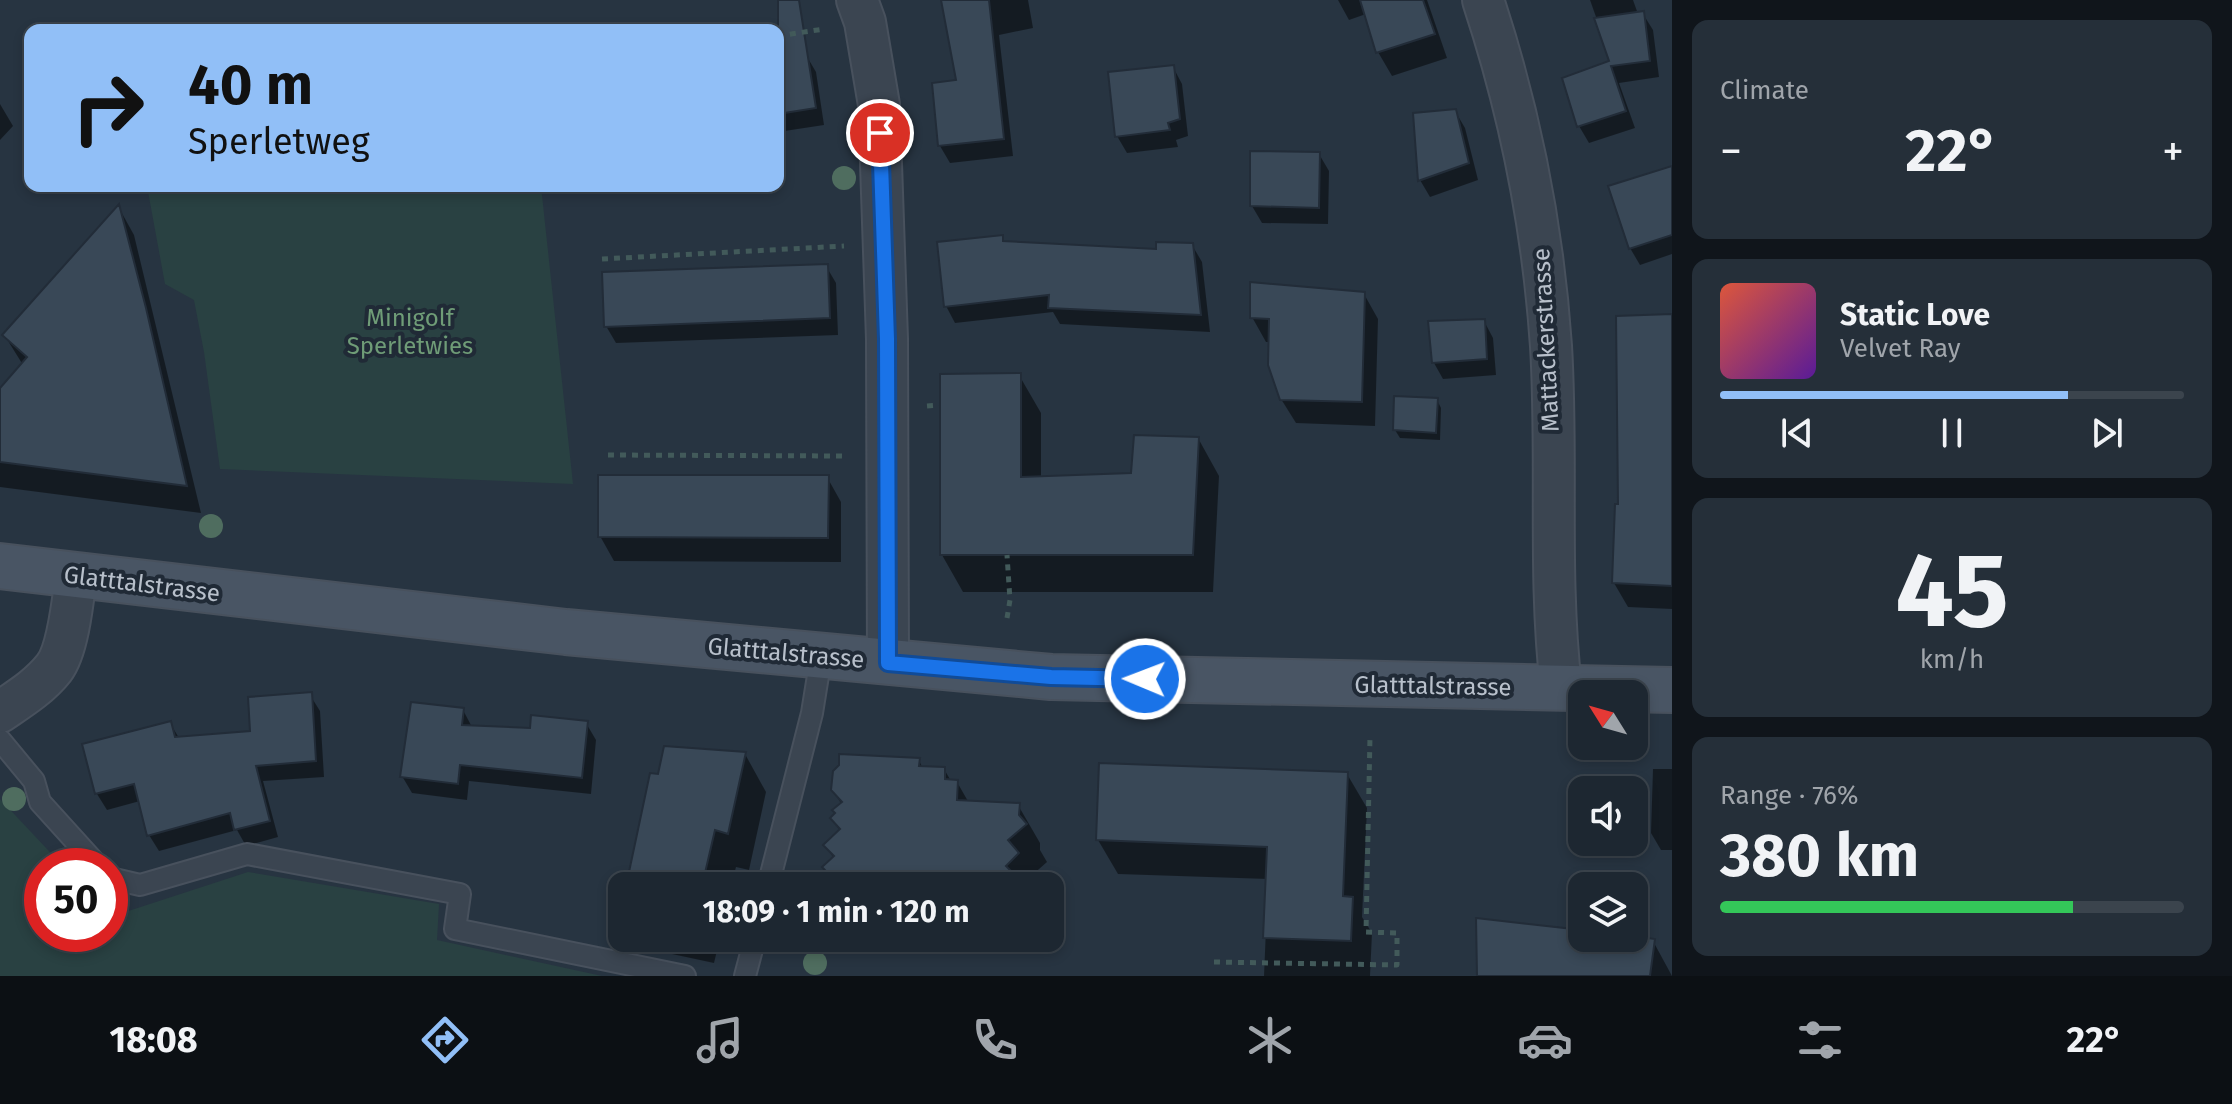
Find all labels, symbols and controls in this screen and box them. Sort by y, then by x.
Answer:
text: 40 m [188,52,313,119]
icon: right [56,56,160,160]
text: Climate [1720,75,1809,106]
pin [846,99,914,167]
icon: arrive [858,111,902,155]
text: 22° [1905,115,1999,187]
text: Sperletweg [188,120,370,164]
text: − [1720,125,1742,178]
text: + [2162,125,2184,178]
street label: Mattackerstrasse [1527,247,1565,433]
text: Static Love [1840,297,1990,333]
park label: Minigolf Sperletwies [347,304,473,360]
text: Velvet Ray [1840,333,1960,364]
icon: previous [1775,411,1819,455]
icon: pause [1930,411,1974,455]
icon: next [2085,411,2129,455]
text: 45 [1895,529,2009,654]
street label: Glatttalstrasse [62,561,222,607]
street label: Glatttalstrasse [707,632,865,674]
position arrow [1103,637,1187,721]
text: km/h [1920,644,1984,675]
street label: Glatttalstrasse [1354,671,1512,701]
north arrow [1568,680,1648,760]
map controls [1568,680,1648,952]
button: sound [1568,776,1648,856]
text: Range · 76% [1720,780,1858,811]
text: 380 km [1720,820,1919,892]
speed limit sign: 50 [24,848,128,952]
button: layers [1568,872,1648,952]
text: 18:09 · 1 min · 120 m [702,894,970,930]
icon: directions [417,1012,473,1068]
icon: music [692,1012,748,1068]
icon: phone [967,1012,1023,1068]
icon: climate [1242,1012,1298,1068]
icon: car [1517,1012,1573,1068]
icon: filters [1792,1012,1848,1068]
text: 18:08 [109,1018,198,1062]
text: 22° [2067,1018,2123,1062]

